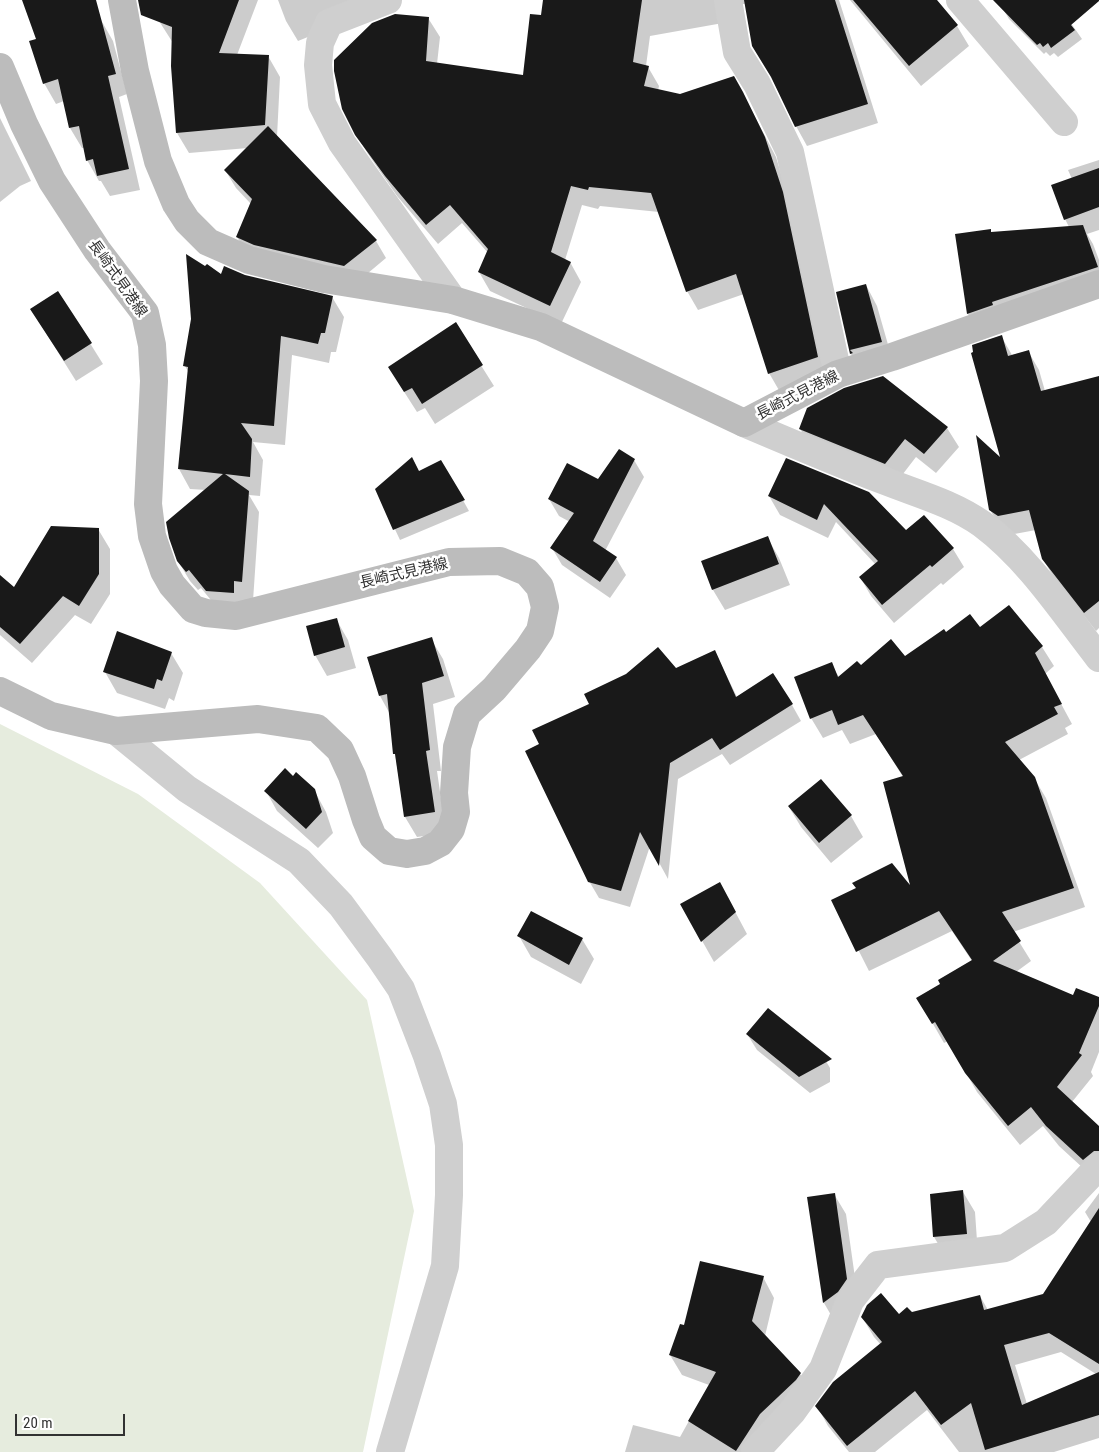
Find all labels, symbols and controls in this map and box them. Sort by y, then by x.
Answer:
street label: 長崎式見港線 [84,237,150,321]
street label: 長崎式見港線 [754,368,842,424]
street label: 長崎式見港線 [358,555,450,593]
scale bar [18,1404,128,1436]
text: 20 m [23,1414,53,1432]

